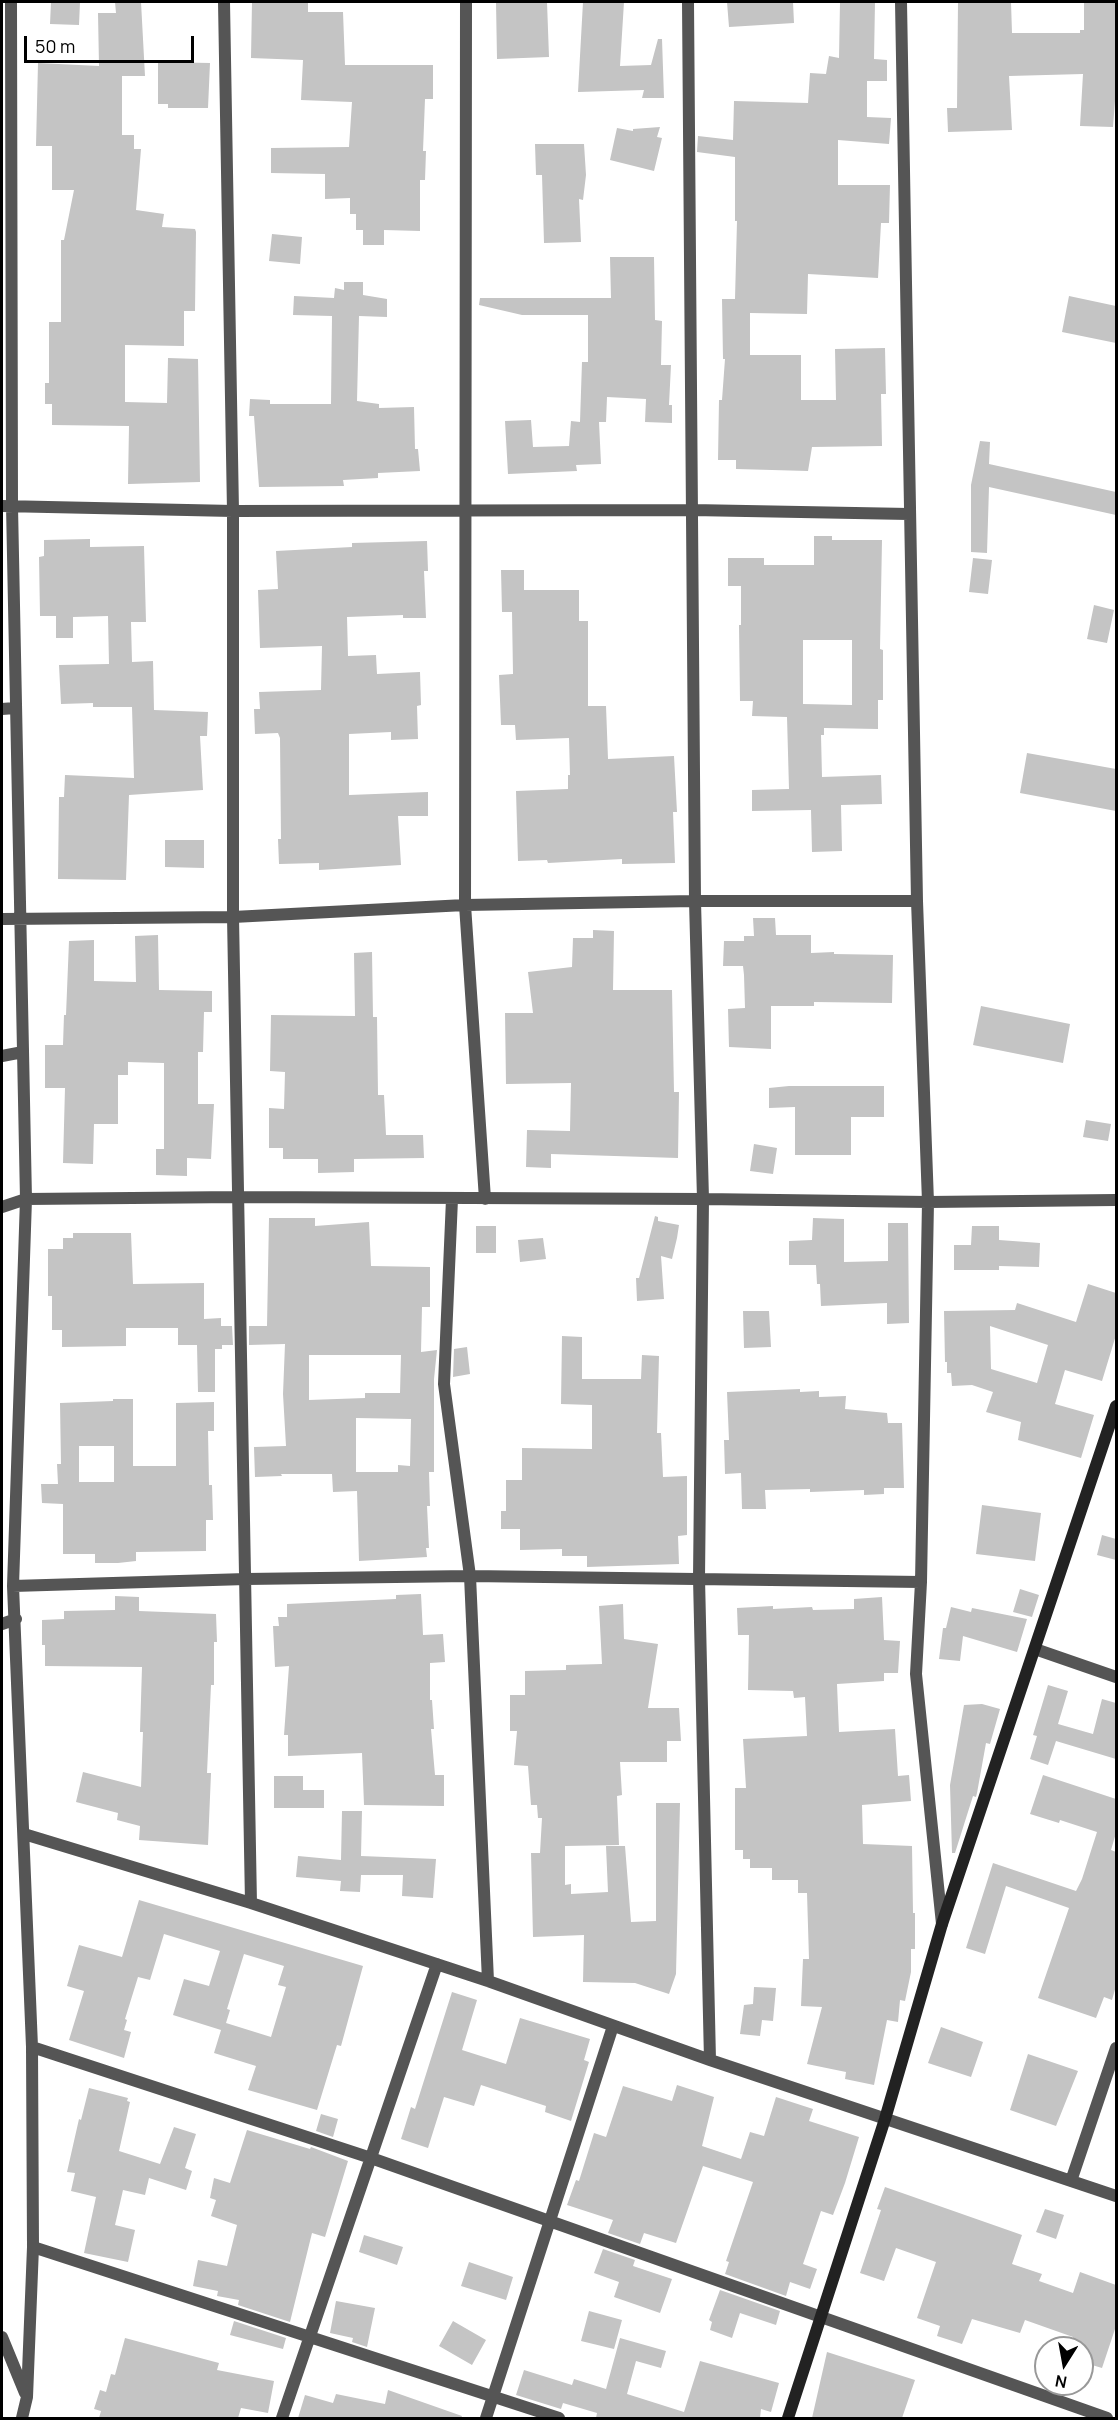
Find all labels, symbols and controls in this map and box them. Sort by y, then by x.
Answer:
scale bar [27,24,196,62]
text: 50 m [35,34,75,58]
north arrow [1034,2336,1094,2396]
text: N [1053,2370,1069,2394]

